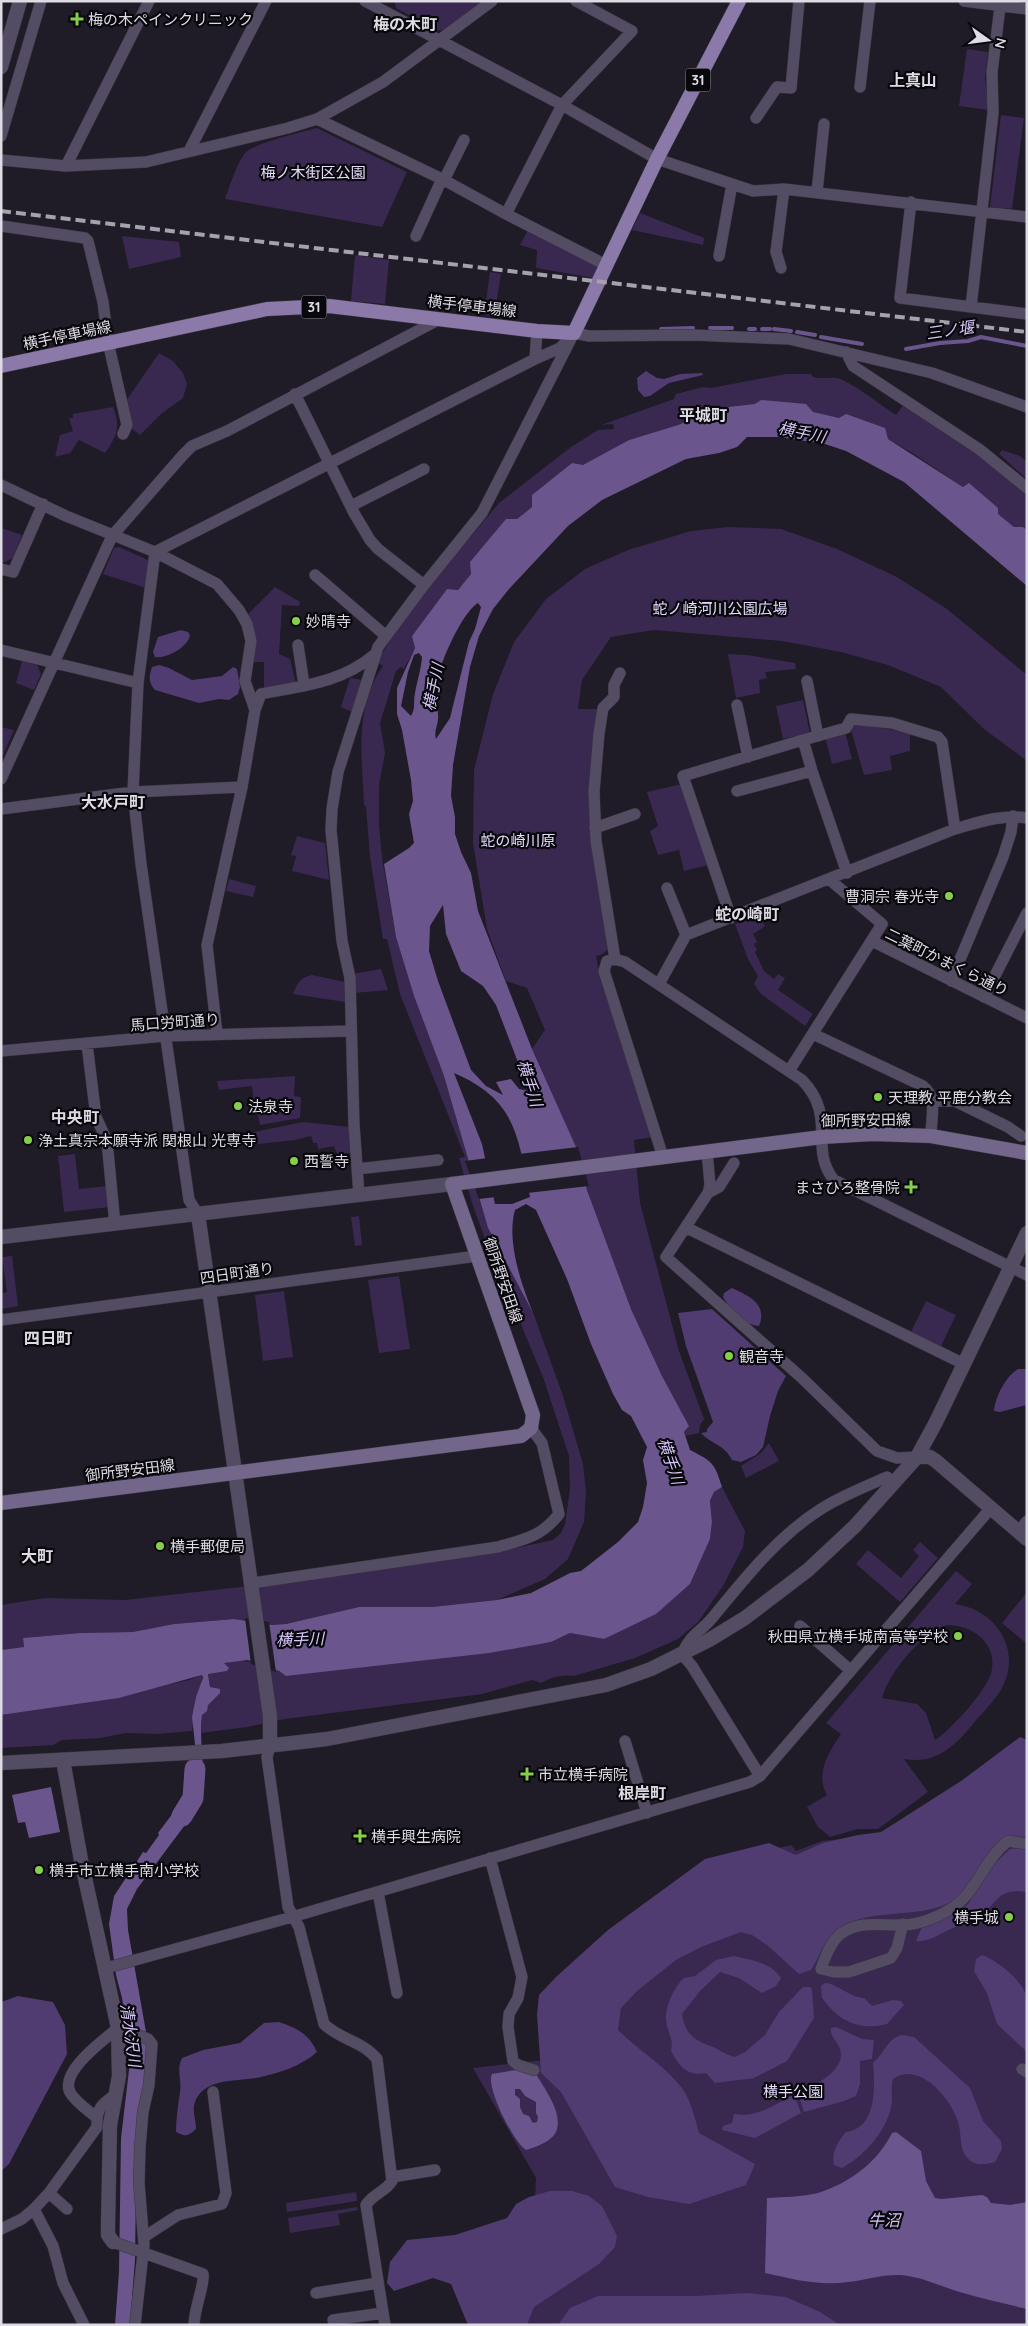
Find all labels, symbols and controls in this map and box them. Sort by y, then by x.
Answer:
place label: 梅の木ペインクリニック [88,10,253,29]
marker: 梅の木ペインクリニック [70,12,84,26]
district label: 梅の木町 [373,14,437,34]
north arrow [963,15,1013,65]
text: N [991,36,1011,50]
road number: 31 [686,68,710,92]
district label: 上真山 [889,70,937,90]
park label: 梅ノ木街区公園 [260,163,366,182]
street label: 横手停車場線 [426,291,518,321]
road number: 31 [302,296,326,318]
street label: 横手停車場線 [21,316,113,354]
water label: 三ノ堰 [925,316,978,343]
district label: 平城町 [679,405,727,425]
water label: 横手川 [776,417,830,447]
park label: 蛇ノ崎河川公園広場 [652,599,788,618]
place label: 妙晴寺 [306,612,351,631]
marker: 妙晴寺 [290,615,302,627]
water label: 横手川 [418,659,448,713]
district label: 大水戸町 [81,792,145,812]
park label: 蛇の崎川原 [480,831,556,850]
place label: 曹洞宗 春光寺 [845,887,939,906]
marker: 曹洞宗 春光寺 [943,890,955,902]
district label: 蛇の崎町 [715,904,779,924]
street label: 二葉町かまくら通り [882,924,1012,1000]
street label: 馬口労町通り [129,1009,221,1035]
water label: 横手川 [513,1057,548,1111]
place label: 天理教 平鹿分教会 [888,1088,1012,1107]
marker: 天理教 平鹿分教会 [872,1091,884,1103]
place label: 法泉寺 [248,1097,293,1116]
marker: 法泉寺 [232,1100,244,1112]
district label: 中央町 [51,1107,99,1127]
street label: 御所野安田線 [821,1110,911,1130]
place label: 浄土真宗本願寺派 関根山 光専寺 [38,1131,256,1150]
marker: 浄土真宗本願寺派 関根山 光専寺 [22,1134,34,1146]
place label: 西誓寺 [304,1152,349,1171]
marker: 西誓寺 [288,1155,300,1167]
place label: まさひろ整骨院 [795,1178,900,1197]
marker: まさひろ整骨院 [904,1180,918,1194]
street label: 御所野安田線 [479,1234,527,1326]
street label: 四日町通り [199,1258,275,1288]
district label: 四日町 [24,1328,72,1348]
place label: 観音寺 [739,1347,784,1366]
marker: 観音寺 [723,1350,735,1362]
water label: 横手川 [654,1435,689,1489]
street label: 御所野安田線 [84,1455,176,1485]
place label: 横手郵便局 [170,1537,245,1556]
marker: 横手郵便局 [154,1540,166,1552]
district label: 大町 [21,1546,53,1566]
place label: 秋田県立横手城南高等学校 [768,1627,948,1646]
water label: 横手川 [276,1628,326,1650]
marker: 秋田県立横手城南高等学校 [952,1630,964,1642]
place label: 市立横手病院 [538,1765,628,1784]
marker: 市立横手病院 [520,1767,534,1781]
district label: 根岸町 [618,1783,666,1803]
place label: 横手興生病院 [371,1827,461,1846]
marker: 横手興生病院 [353,1829,367,1843]
place label: 横手市立横手南小学校 [49,1861,199,1880]
marker: 横手市立横手南小学校 [33,1864,45,1876]
place label: 横手城 [954,1908,999,1927]
marker: 横手城 [1003,1911,1015,1923]
water label: 清水沢川 [117,2002,146,2070]
park label: 横手公園 [763,2082,823,2101]
water label: 牛沼 [868,2210,902,2230]

